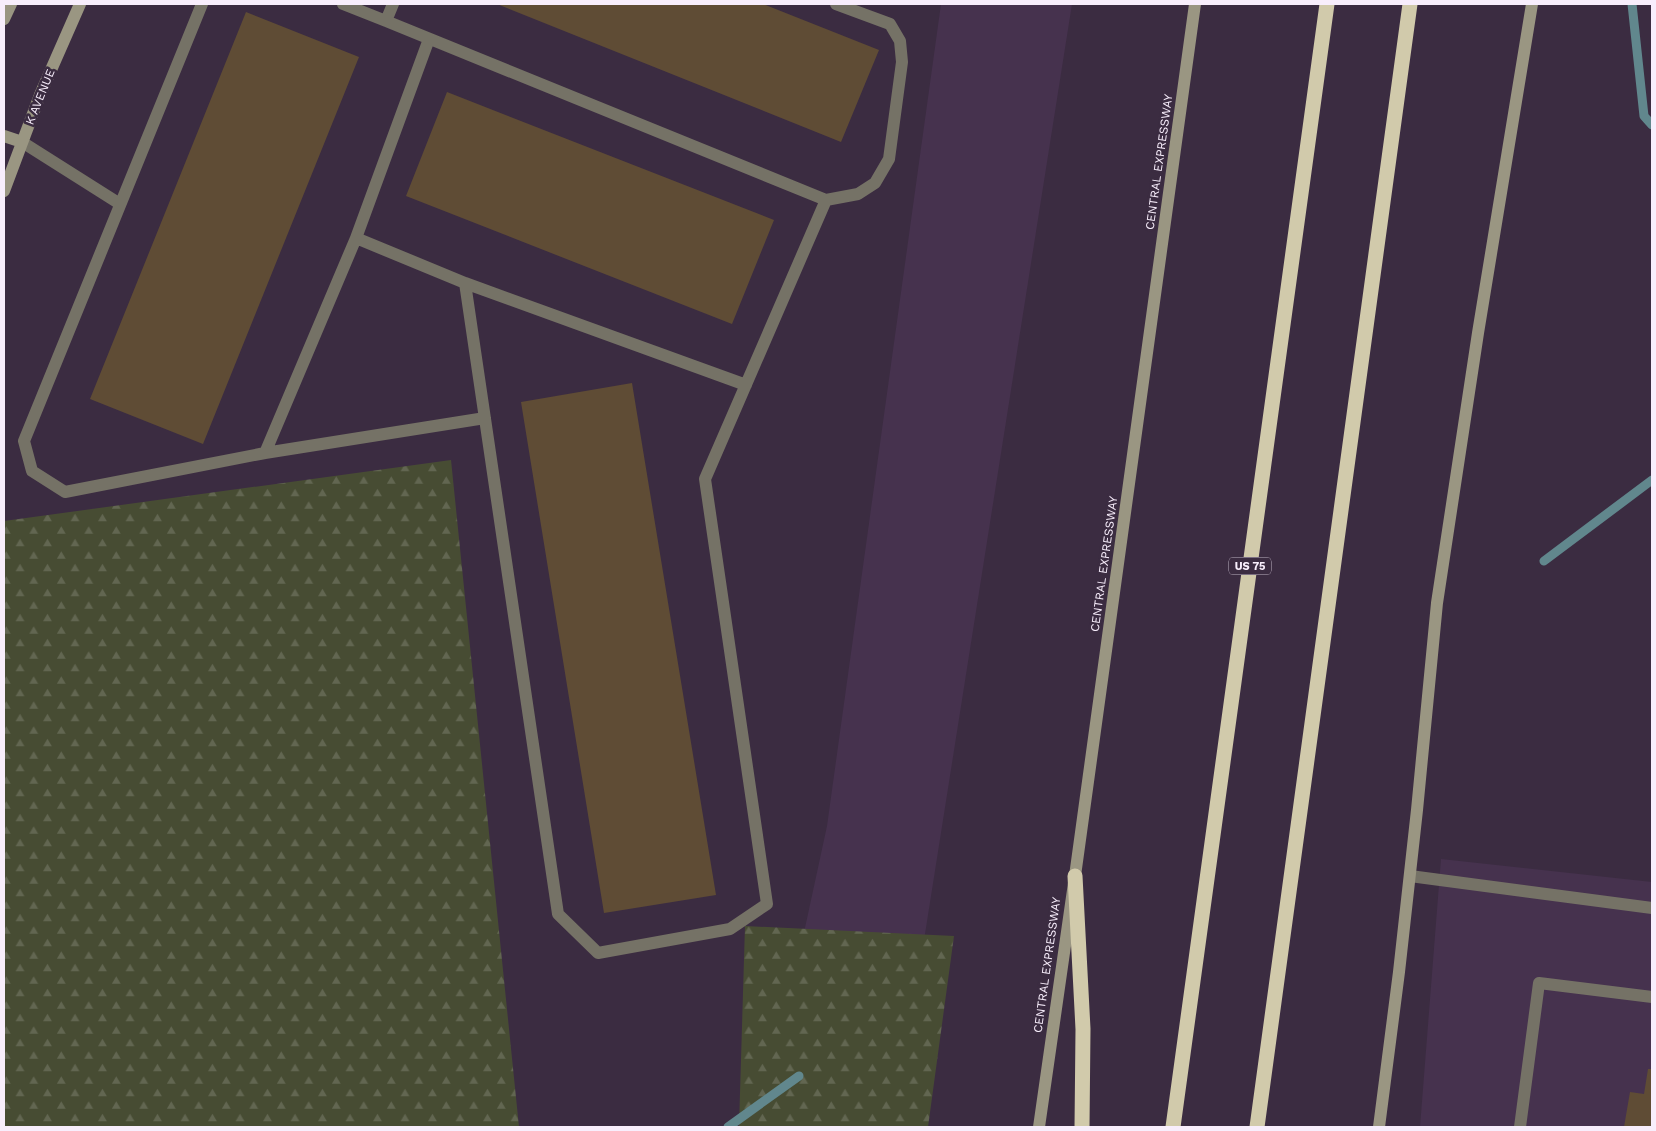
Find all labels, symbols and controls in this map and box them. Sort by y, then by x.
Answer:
street label: K AVENUE [22,67,58,127]
street label: CENTRAL EXPRESSWAY [1143,93,1175,231]
street label: CENTRAL EXPRESSWAY [1088,495,1120,633]
road number: US 75 [1229,558,1271,574]
street label: CENTRAL EXPRESSWAY [1031,896,1063,1034]

